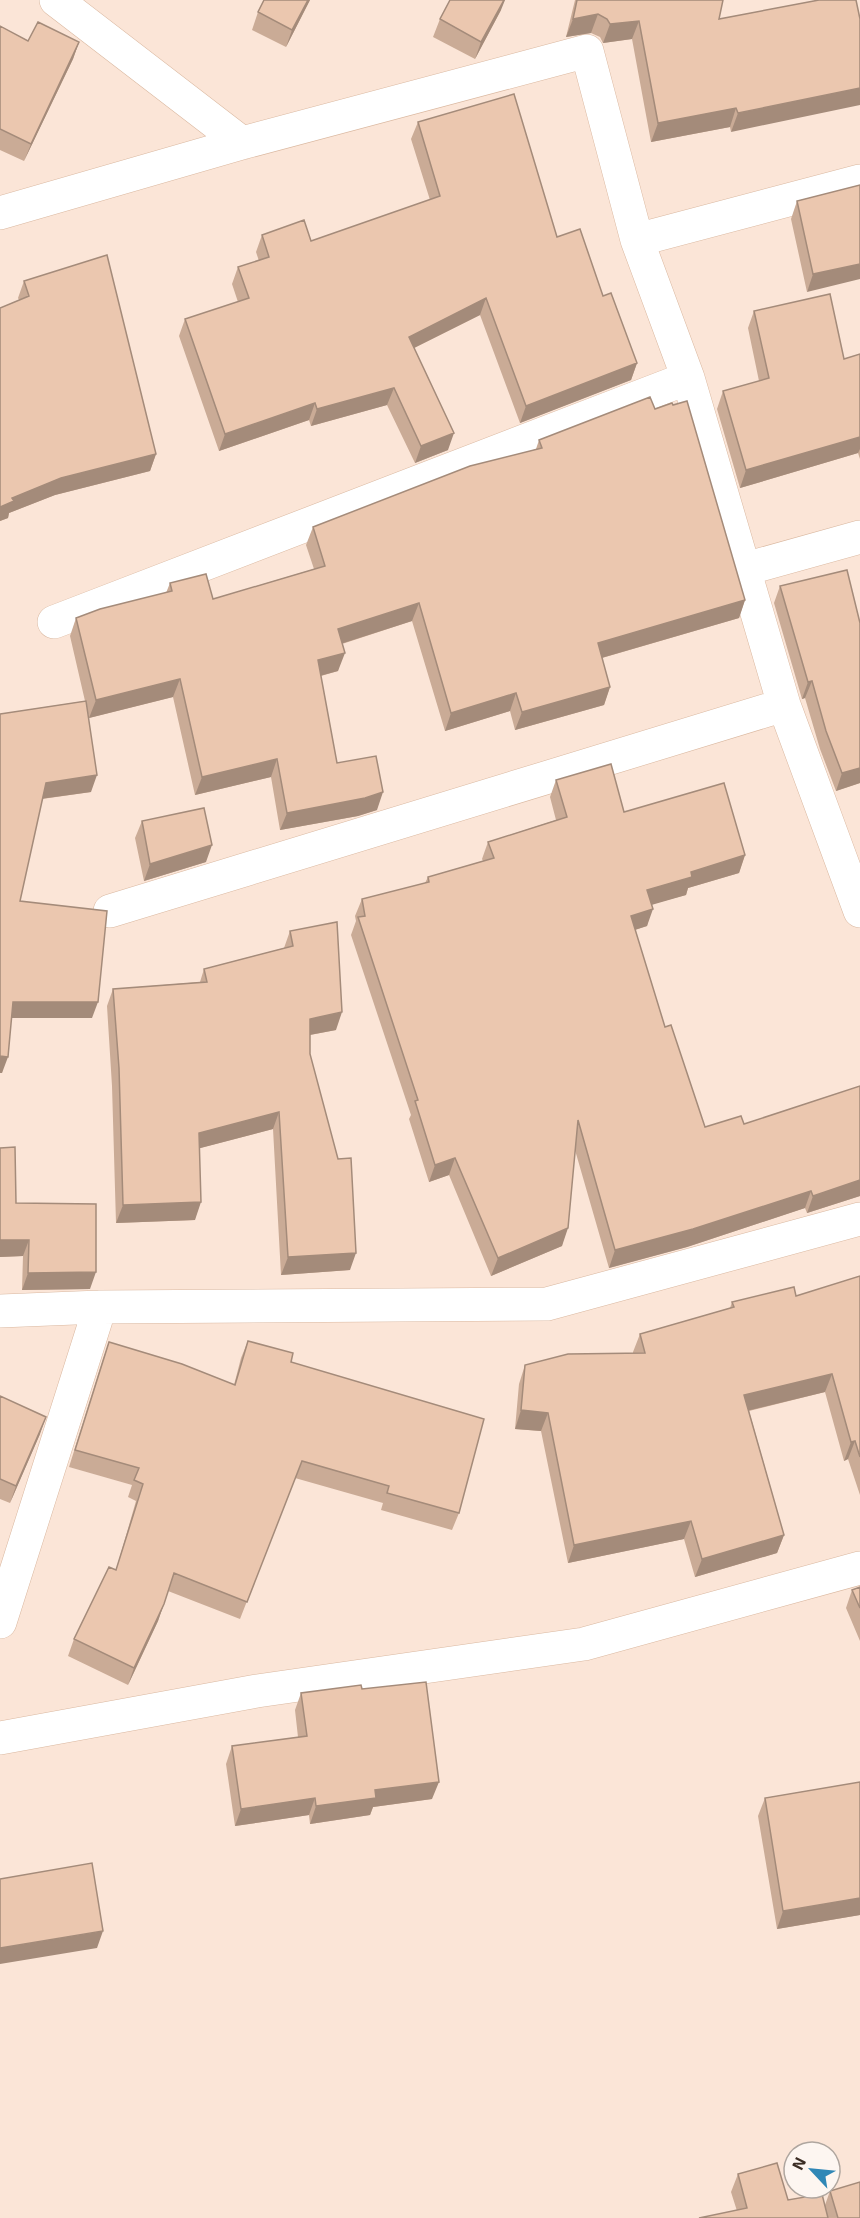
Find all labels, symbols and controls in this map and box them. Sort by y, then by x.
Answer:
north arrow [782,2140,842,2200]
text: N [787,2154,809,2173]

